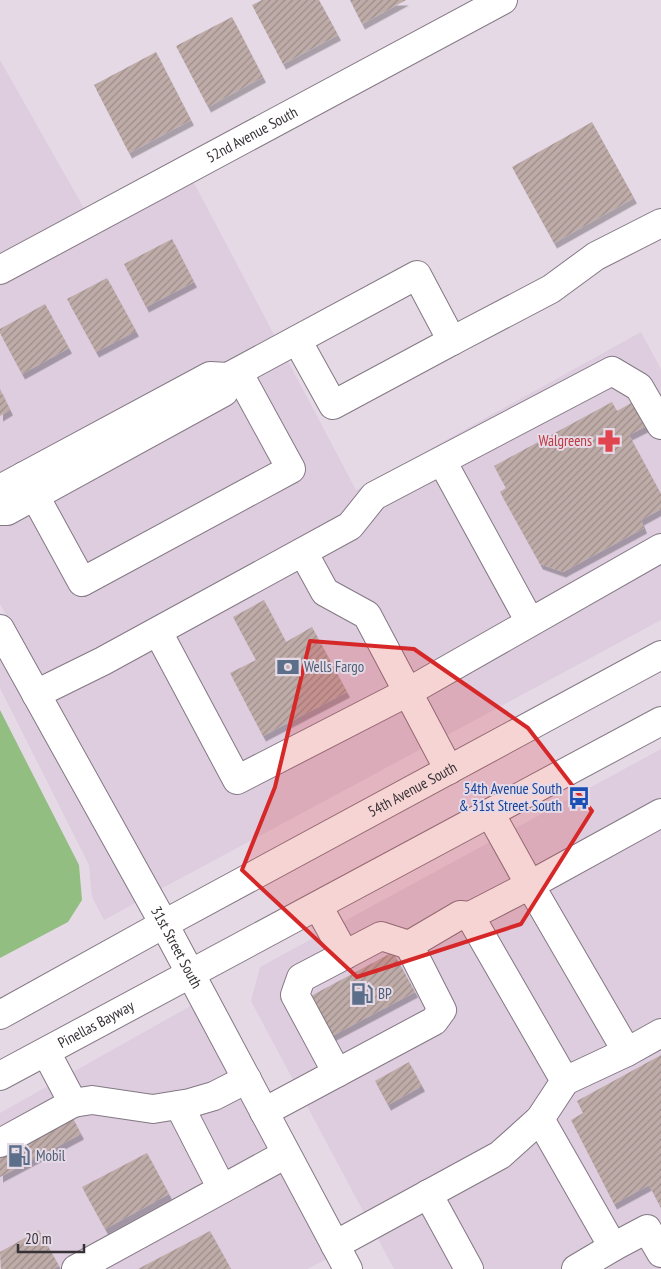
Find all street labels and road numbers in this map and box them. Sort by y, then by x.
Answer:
street label: 52nd Avenue South [203,102,301,166]
street label: 54th Avenue South [364,757,460,821]
street label: 31st Street South [147,903,207,991]
street label: Pinellas Bayway [55,996,137,1052]

